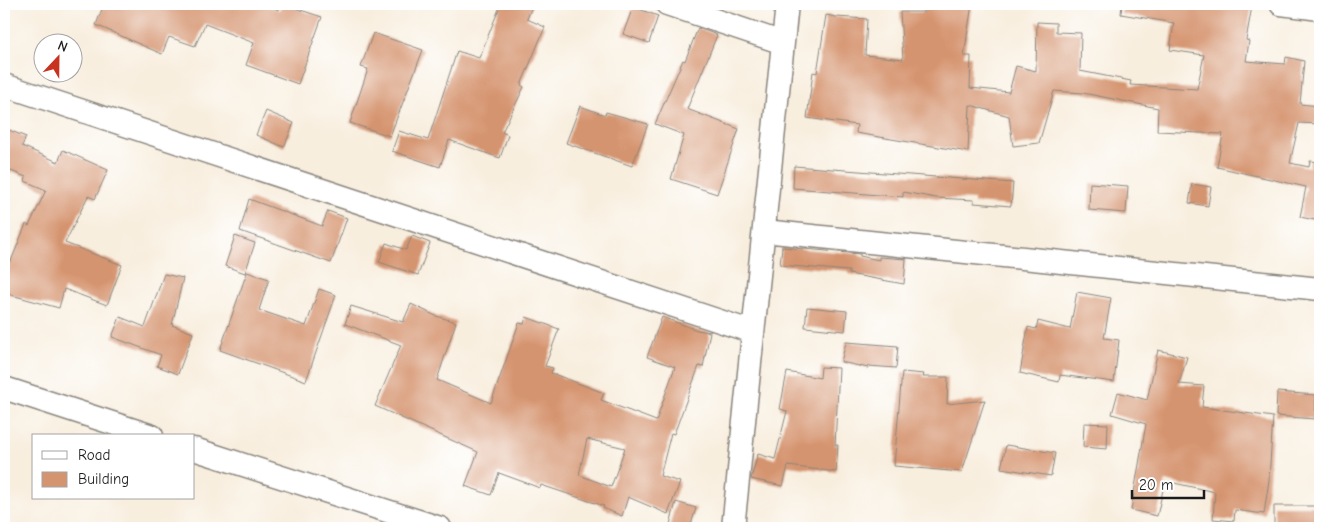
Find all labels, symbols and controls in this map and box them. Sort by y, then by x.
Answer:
north arrow [32,32,82,82]
text: N [55,37,70,56]
legend [32,434,195,500]
text: Road [78,446,110,464]
scale bar [1132,467,1204,499]
text: Building [78,470,129,488]
text: 20 m [1139,476,1173,494]

